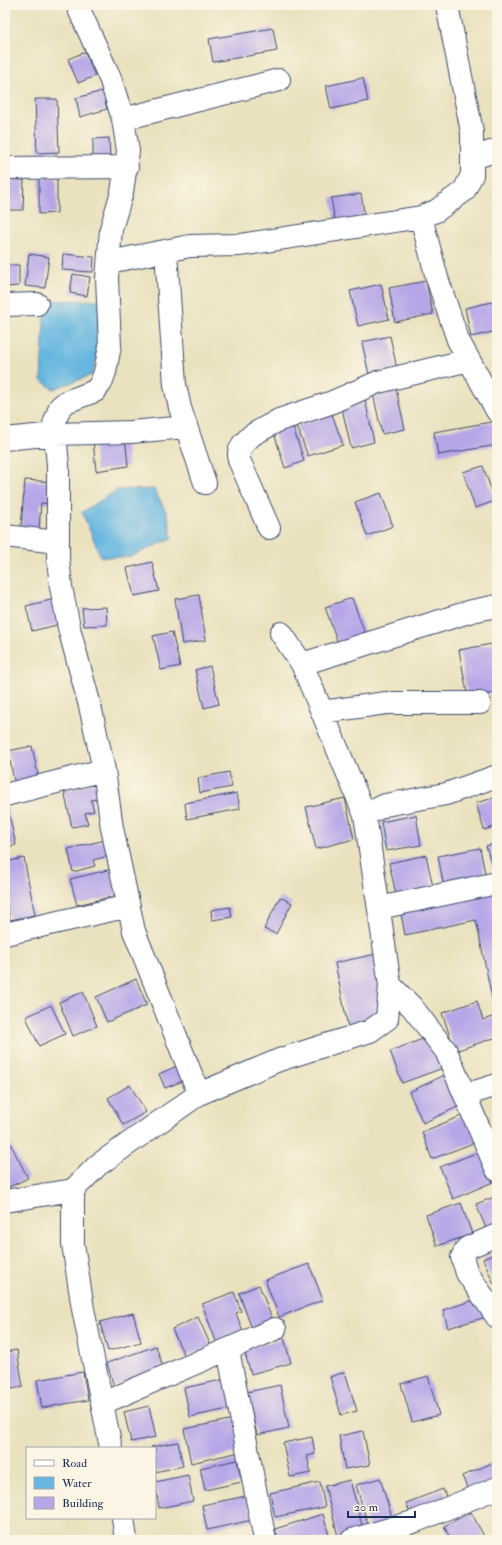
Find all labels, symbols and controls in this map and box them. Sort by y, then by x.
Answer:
legend [26,1447,156,1519]
text: Road [62,1456,87,1471]
text: Water [61,1476,92,1491]
scale bar [348,1493,415,1519]
text: Building [62,1496,105,1511]
text: 20 m [354,1500,379,1515]

